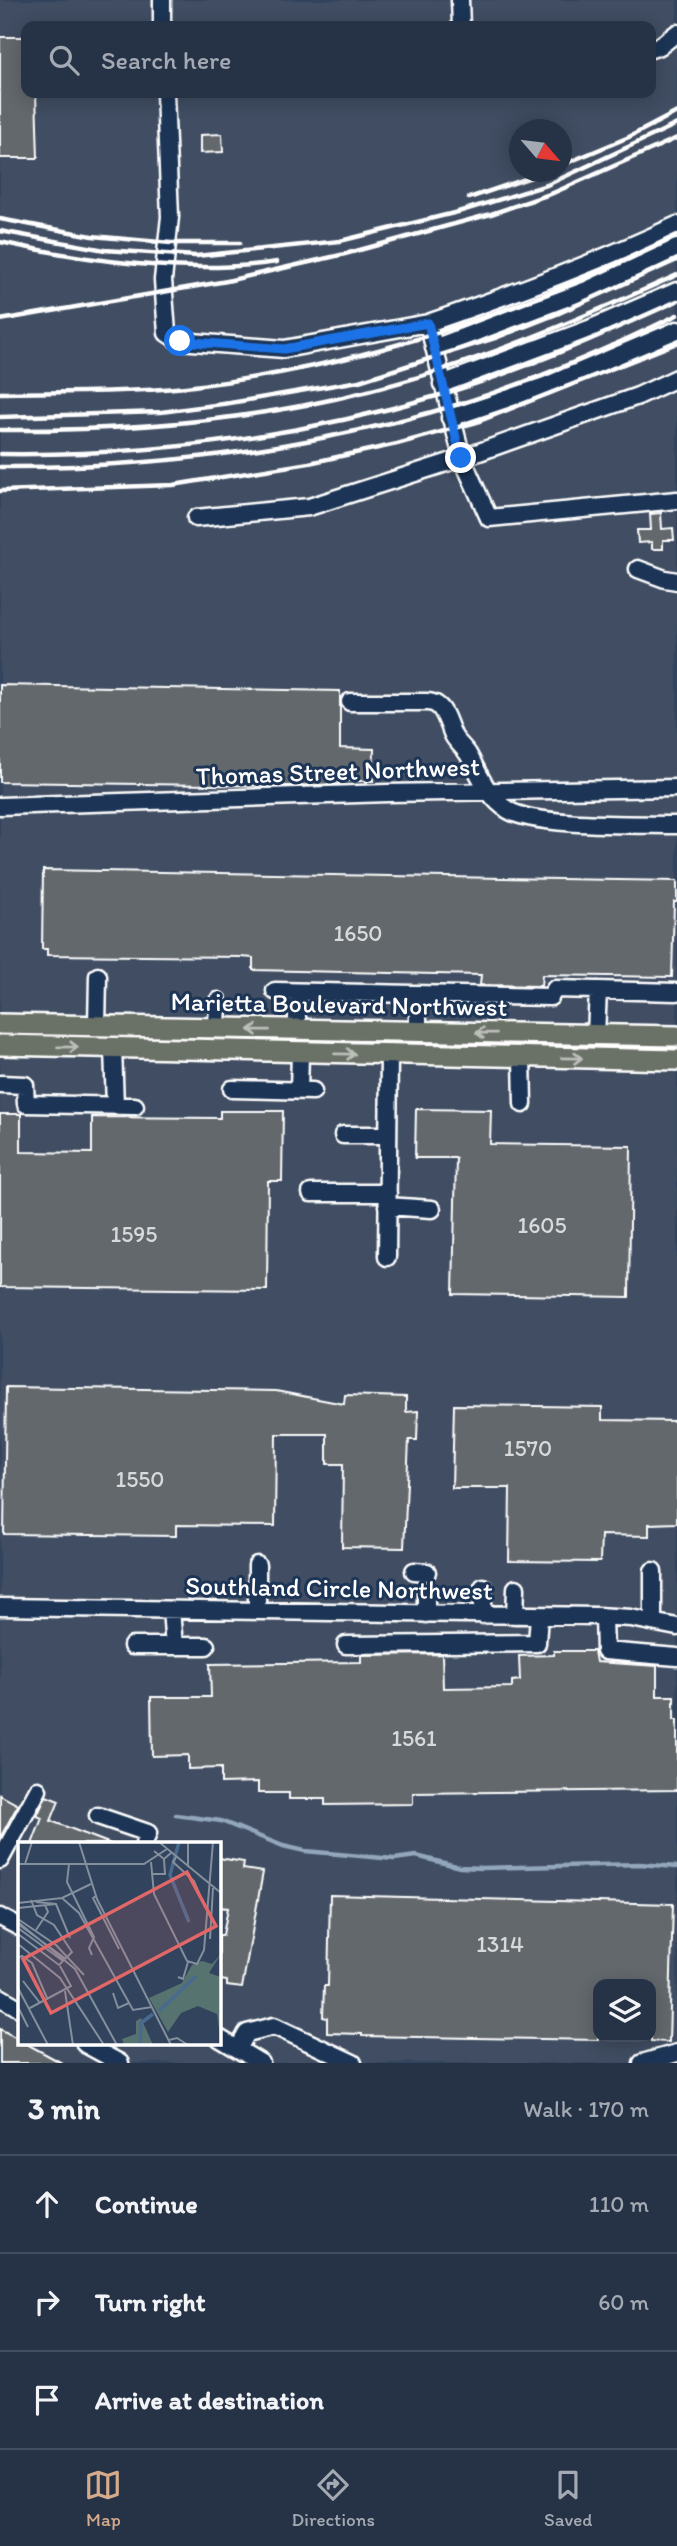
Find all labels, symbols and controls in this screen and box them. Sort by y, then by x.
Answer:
search box [21,21,656,98]
icon: search [45,41,83,79]
text: Search here [101,44,231,76]
north arrow [509,119,572,182]
route start [164,325,195,356]
route end [445,442,476,473]
street label: Thomas Street Northwest [195,750,481,792]
house number: 1650 [333,919,383,947]
street label: Marietta Boulevard Northwest [170,985,508,1023]
one-way arrow [248,1023,271,1037]
one-way arrow [475,1026,498,1040]
one-way arrow [56,1040,79,1053]
one-way arrow [333,1047,356,1061]
one-way arrow [560,1051,583,1065]
house number: 1605 [517,1211,567,1239]
house number: 1595 [111,1220,157,1248]
house number: 1570 [504,1434,552,1462]
house number: 1550 [116,1465,165,1493]
street label: Southland Circle Northwest [185,1569,493,1607]
house number: 1561 [391,1724,437,1752]
inset map [18,1842,220,2046]
house number: 1314 [476,1930,524,1958]
map controls [593,1979,656,2042]
button: layers [593,1979,656,2042]
text: 3 min [28,2090,100,2127]
text: Walk · 170 m [523,2095,649,2123]
icon: ahead [28,2185,66,2223]
text: Continue [95,2188,198,2220]
text: 110 m [589,2190,649,2218]
icon: right [28,2283,66,2321]
text: Turn right [95,2286,206,2318]
text: 60 m [598,2288,649,2316]
icon: arrive [28,2381,66,2419]
text: Arrive at destination [95,2384,324,2416]
tab: Map [84,2466,122,2531]
tab: Directions [291,2466,375,2531]
tab: Saved [544,2466,592,2531]

